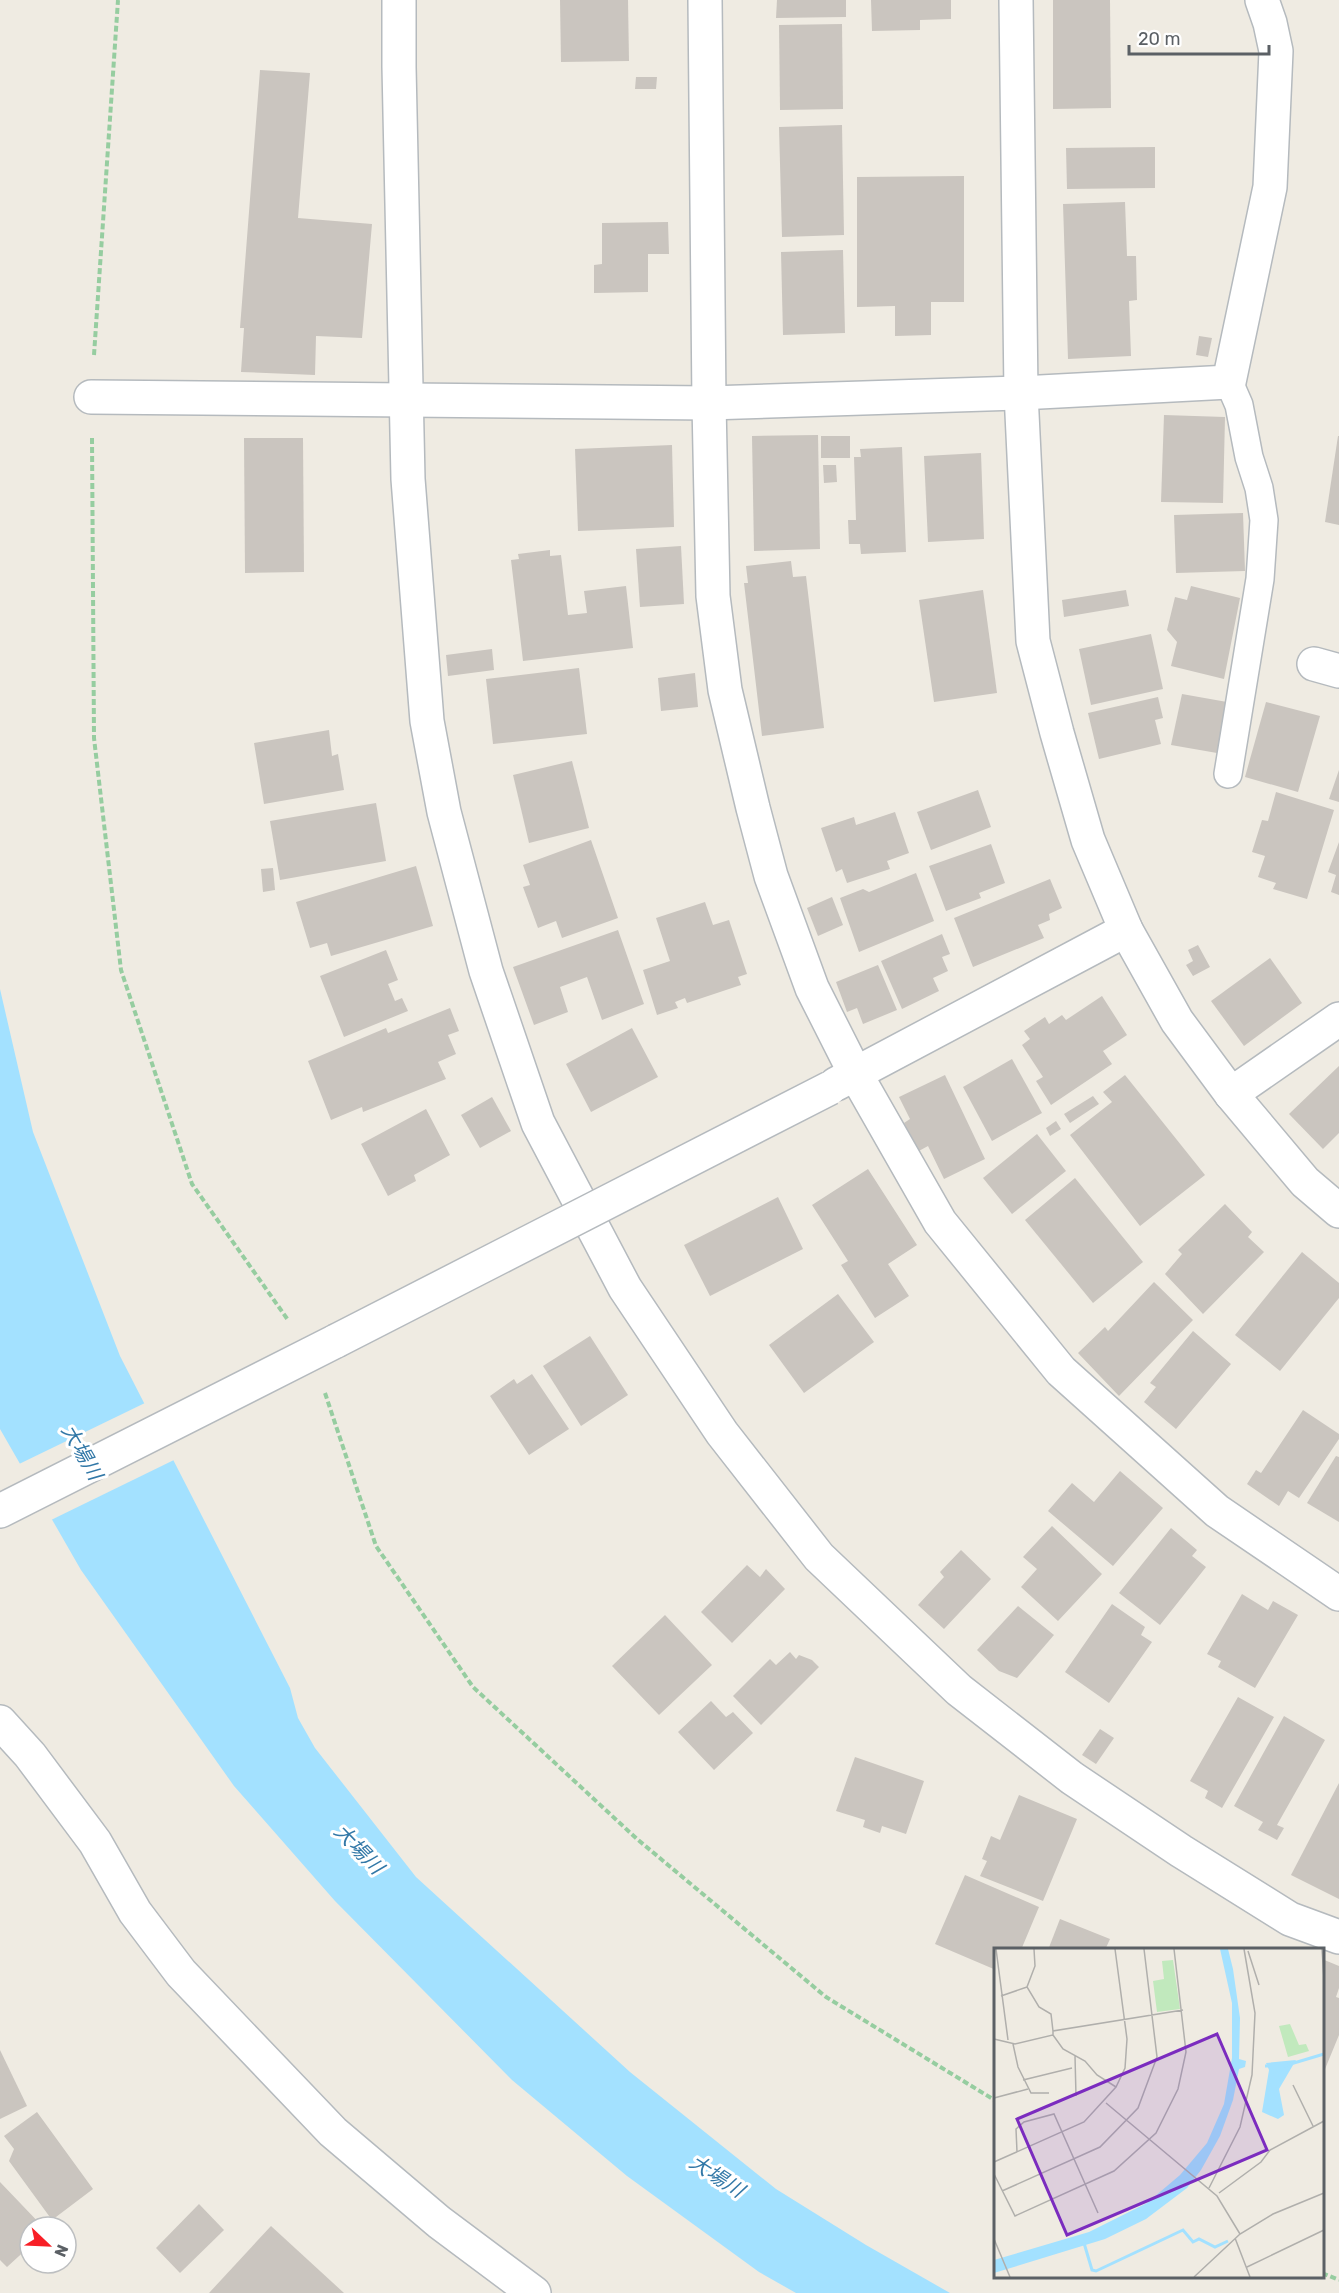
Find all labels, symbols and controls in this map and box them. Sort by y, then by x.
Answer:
scale bar [1129,18,1268,56]
text: 20 m [1138,28,1180,50]
water label: 大場川 [57,1420,108,1486]
water label: 大場川 [330,1819,390,1880]
inset map [994,1948,1324,2278]
water label: 大場川 [685,2150,750,2203]
north arrow [18,2215,78,2275]
text: N [50,2242,72,2260]

